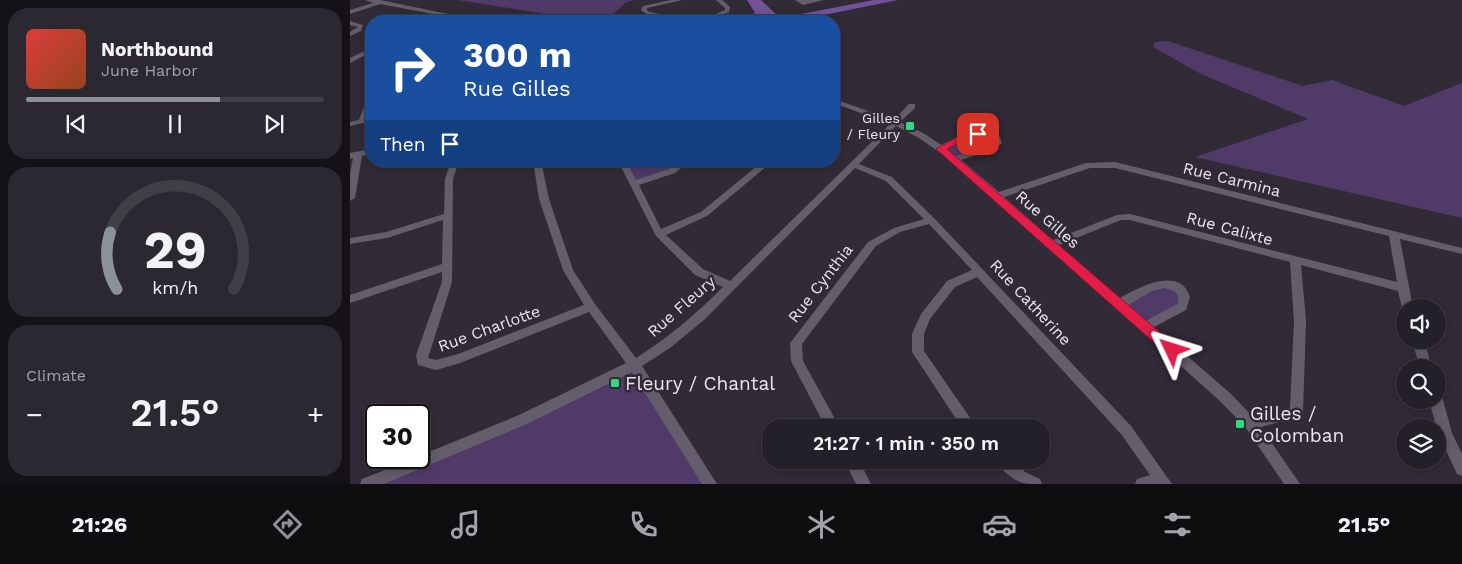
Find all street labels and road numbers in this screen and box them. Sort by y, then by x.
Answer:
street label: Rue Carmina [1181,158,1283,201]
street label: Rue Gilles [1012,187,1083,252]
street label: Rue Calixte [1185,208,1275,249]
street label: Rue Cynthia [784,240,857,326]
street label: Rue Catherine [986,255,1075,349]
street label: Rue Fleury [644,271,720,341]
street label: Rue Charlotte [435,301,543,356]

